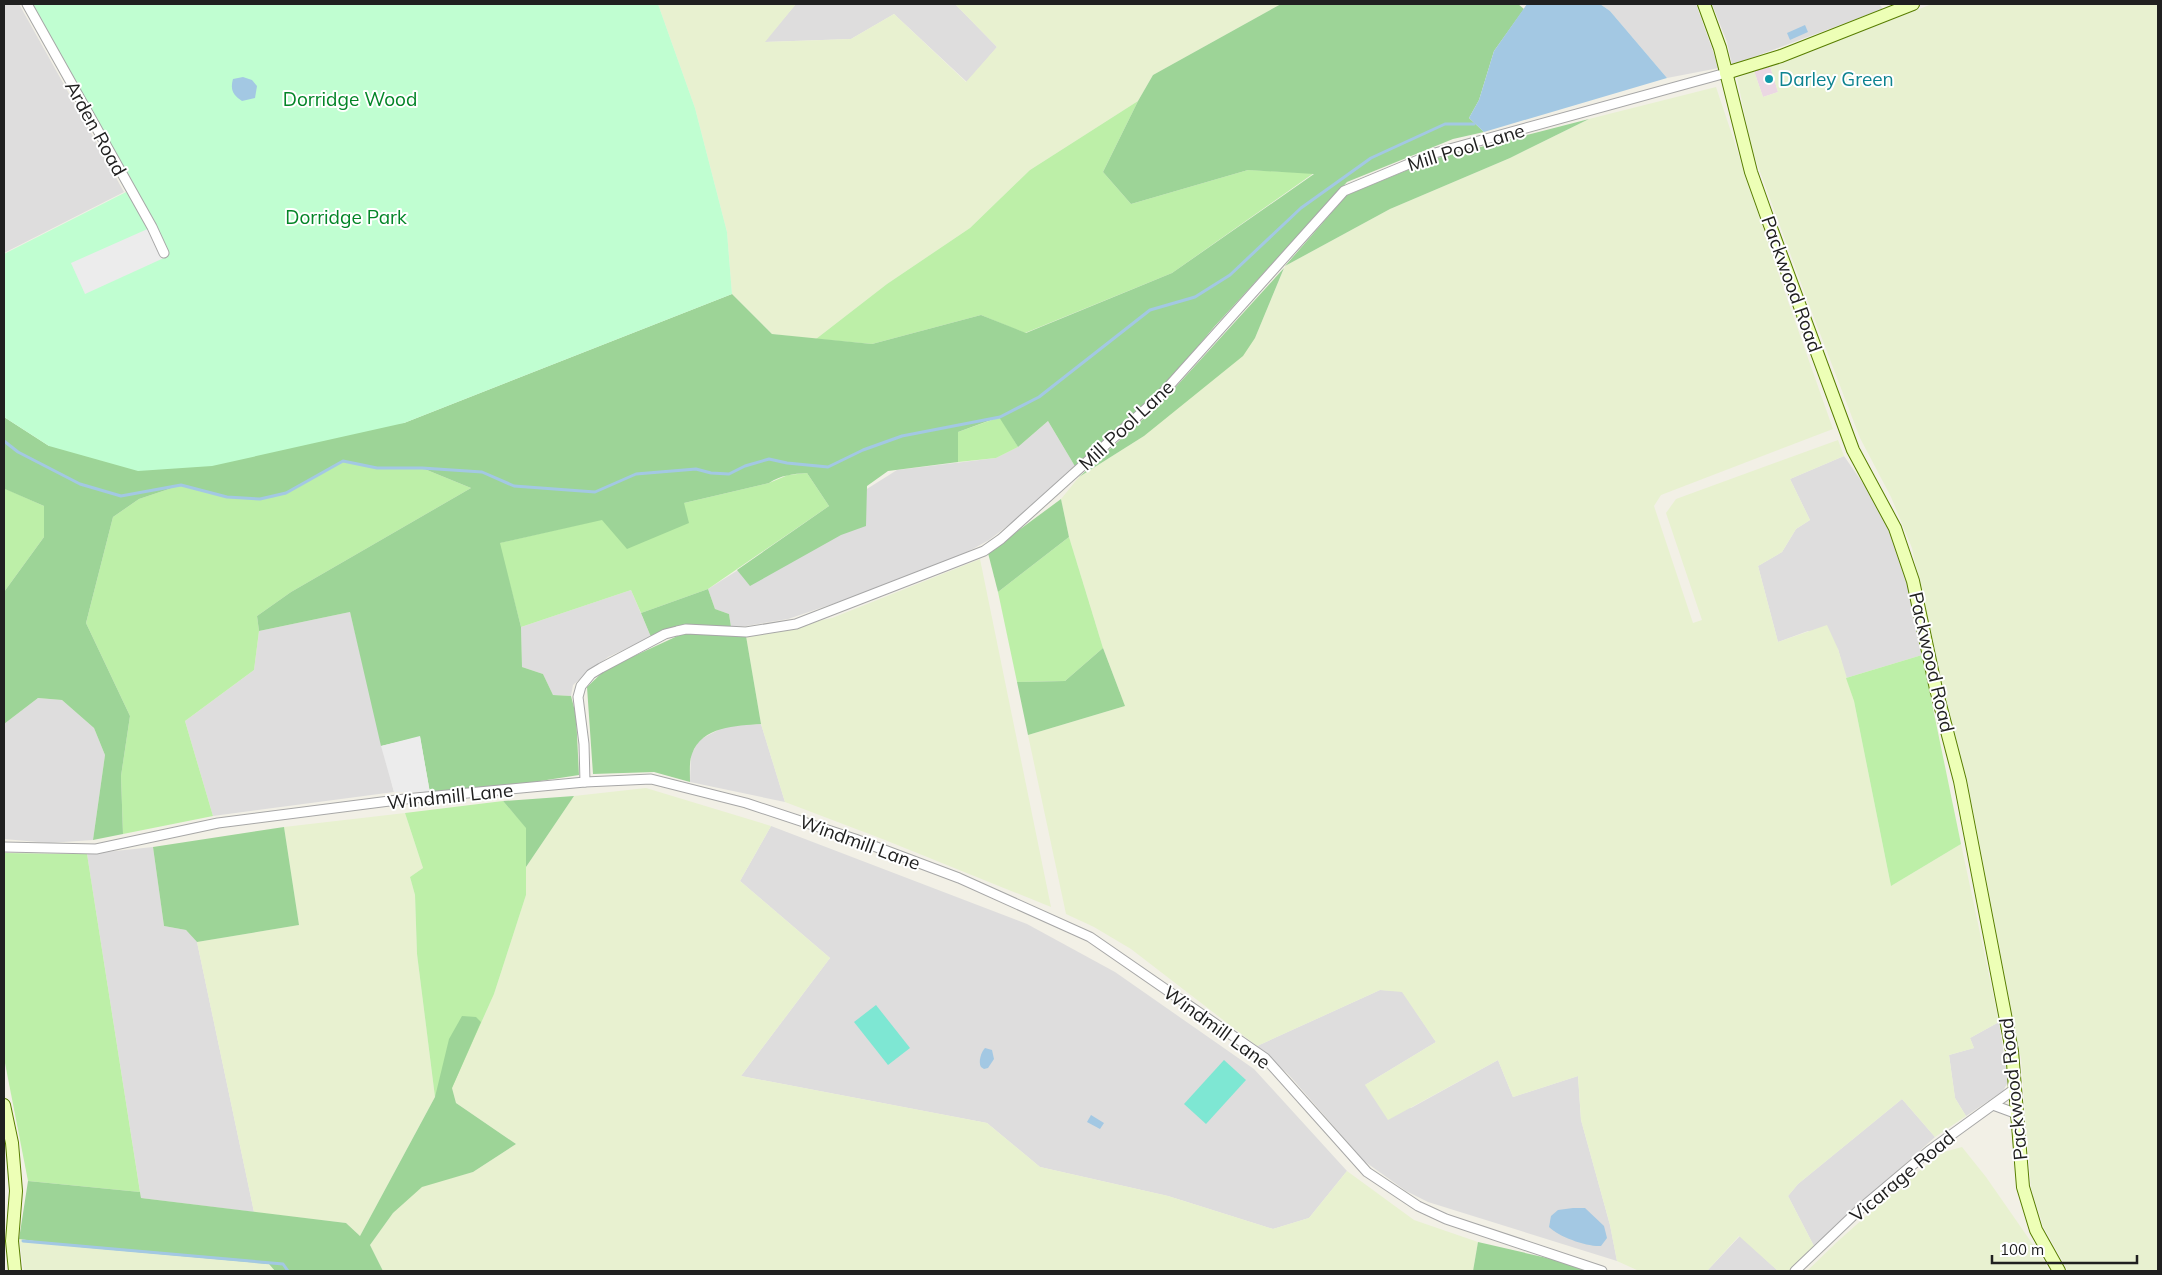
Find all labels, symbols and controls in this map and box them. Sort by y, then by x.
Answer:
place label: Darley Green [1779,67,1894,91]
marker: Darley Green [1763,73,1775,85]
street label: Arden Road [60,76,132,180]
park label: Dorridge Wood [283,87,417,111]
street label: Mill Pool Lane [1405,118,1527,176]
park label: Dorridge Park [285,205,407,229]
street label: Packwood Road [1756,213,1828,355]
street label: Mill Pool Lane [1074,375,1178,475]
street label: Packwood Road [1904,590,1960,734]
street label: Windmill Lane [386,777,514,815]
street label: Windmill Lane [796,809,924,875]
street label: Windmill Lane [1159,980,1275,1074]
street label: Packwood Road [1994,1017,2032,1161]
street label: Vicarage Road [1844,1125,1960,1227]
scale bar [1992,1232,2137,1264]
text: 100 m [2000,1240,2044,1259]

